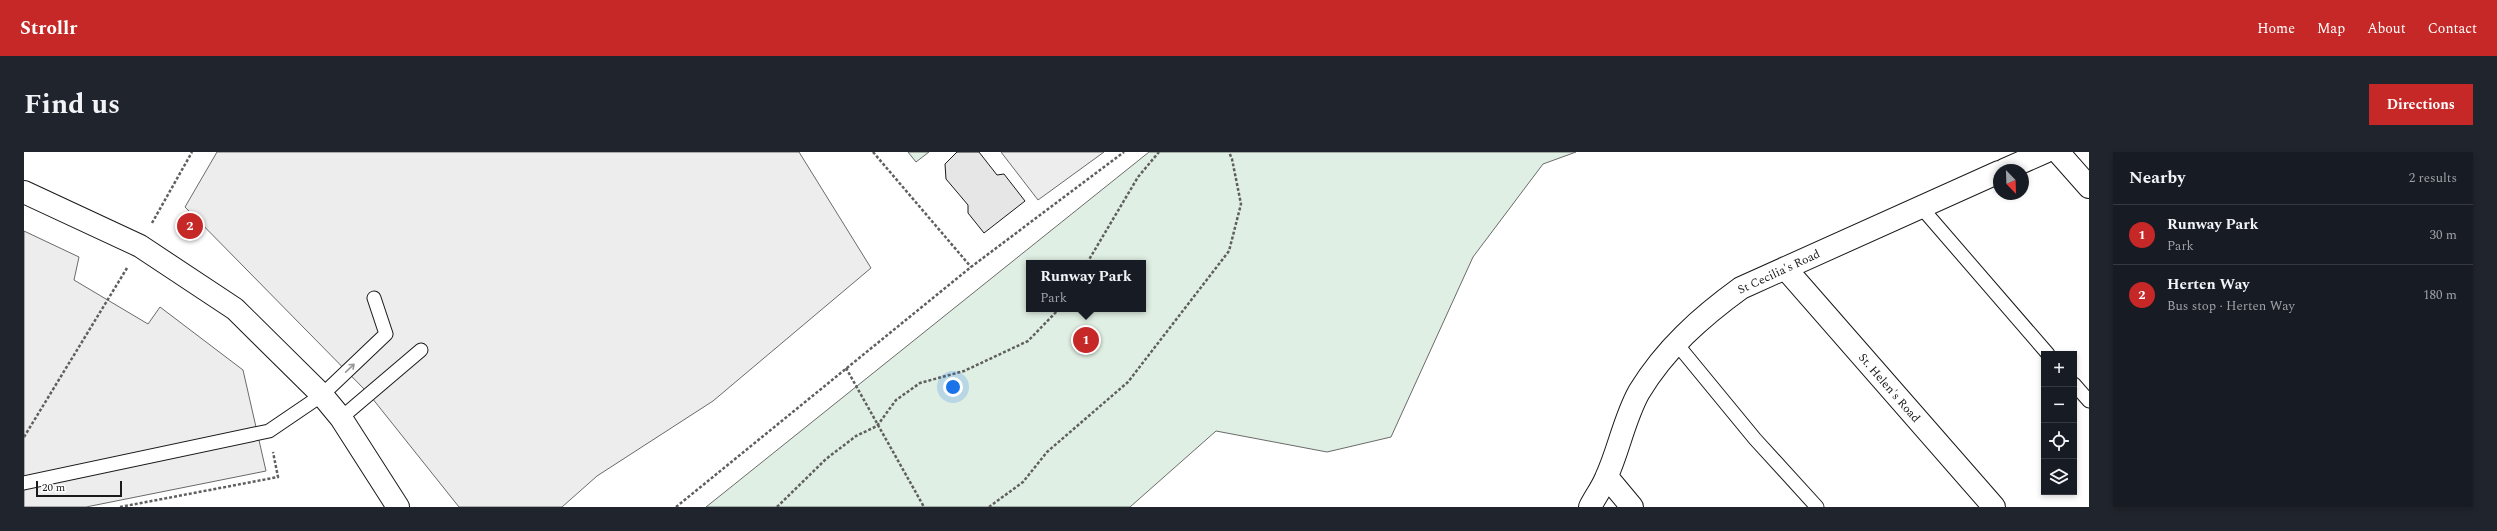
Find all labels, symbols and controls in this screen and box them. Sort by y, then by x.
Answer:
text: Strollr [20,14,77,43]
text: Home [2257,18,2295,39]
text: Map [2317,18,2345,39]
text: About [2367,18,2406,39]
text: Contact [2428,18,2477,39]
text: Find us [24,83,120,126]
button: Directions [2369,84,2473,125]
north arrow [1993,164,2029,200]
text: Nearby [2129,165,2185,191]
text: 2 results [2409,168,2457,188]
pin: 2 [177,211,203,241]
text: Runway Park [2167,213,2259,236]
text: 1 [2138,225,2146,245]
text: 30 m [2430,225,2457,245]
text: Park [2167,236,2194,256]
street label: St Cecilia's Road [1735,244,1824,299]
popup [1026,260,1146,312]
text: Runway Park [1040,265,1132,288]
text: Herten Way [2167,273,2250,296]
text: 2 [2138,285,2146,305]
text: 180 m [2423,285,2457,305]
text: Park [1040,288,1067,308]
text: Bus stop · Herten Way [2167,296,2295,316]
pin: 1 [1073,325,1099,355]
street label: St. Helen's Road [1853,349,1925,427]
map controls [2041,351,2077,495]
button: + [2041,351,2077,387]
one-way arrow [345,363,355,373]
your location [943,377,963,397]
button: − [2041,387,2077,423]
button: locate [2041,423,2077,459]
button: layers [2041,459,2077,495]
scale bar [36,479,122,498]
text: 20 m [42,479,65,496]

